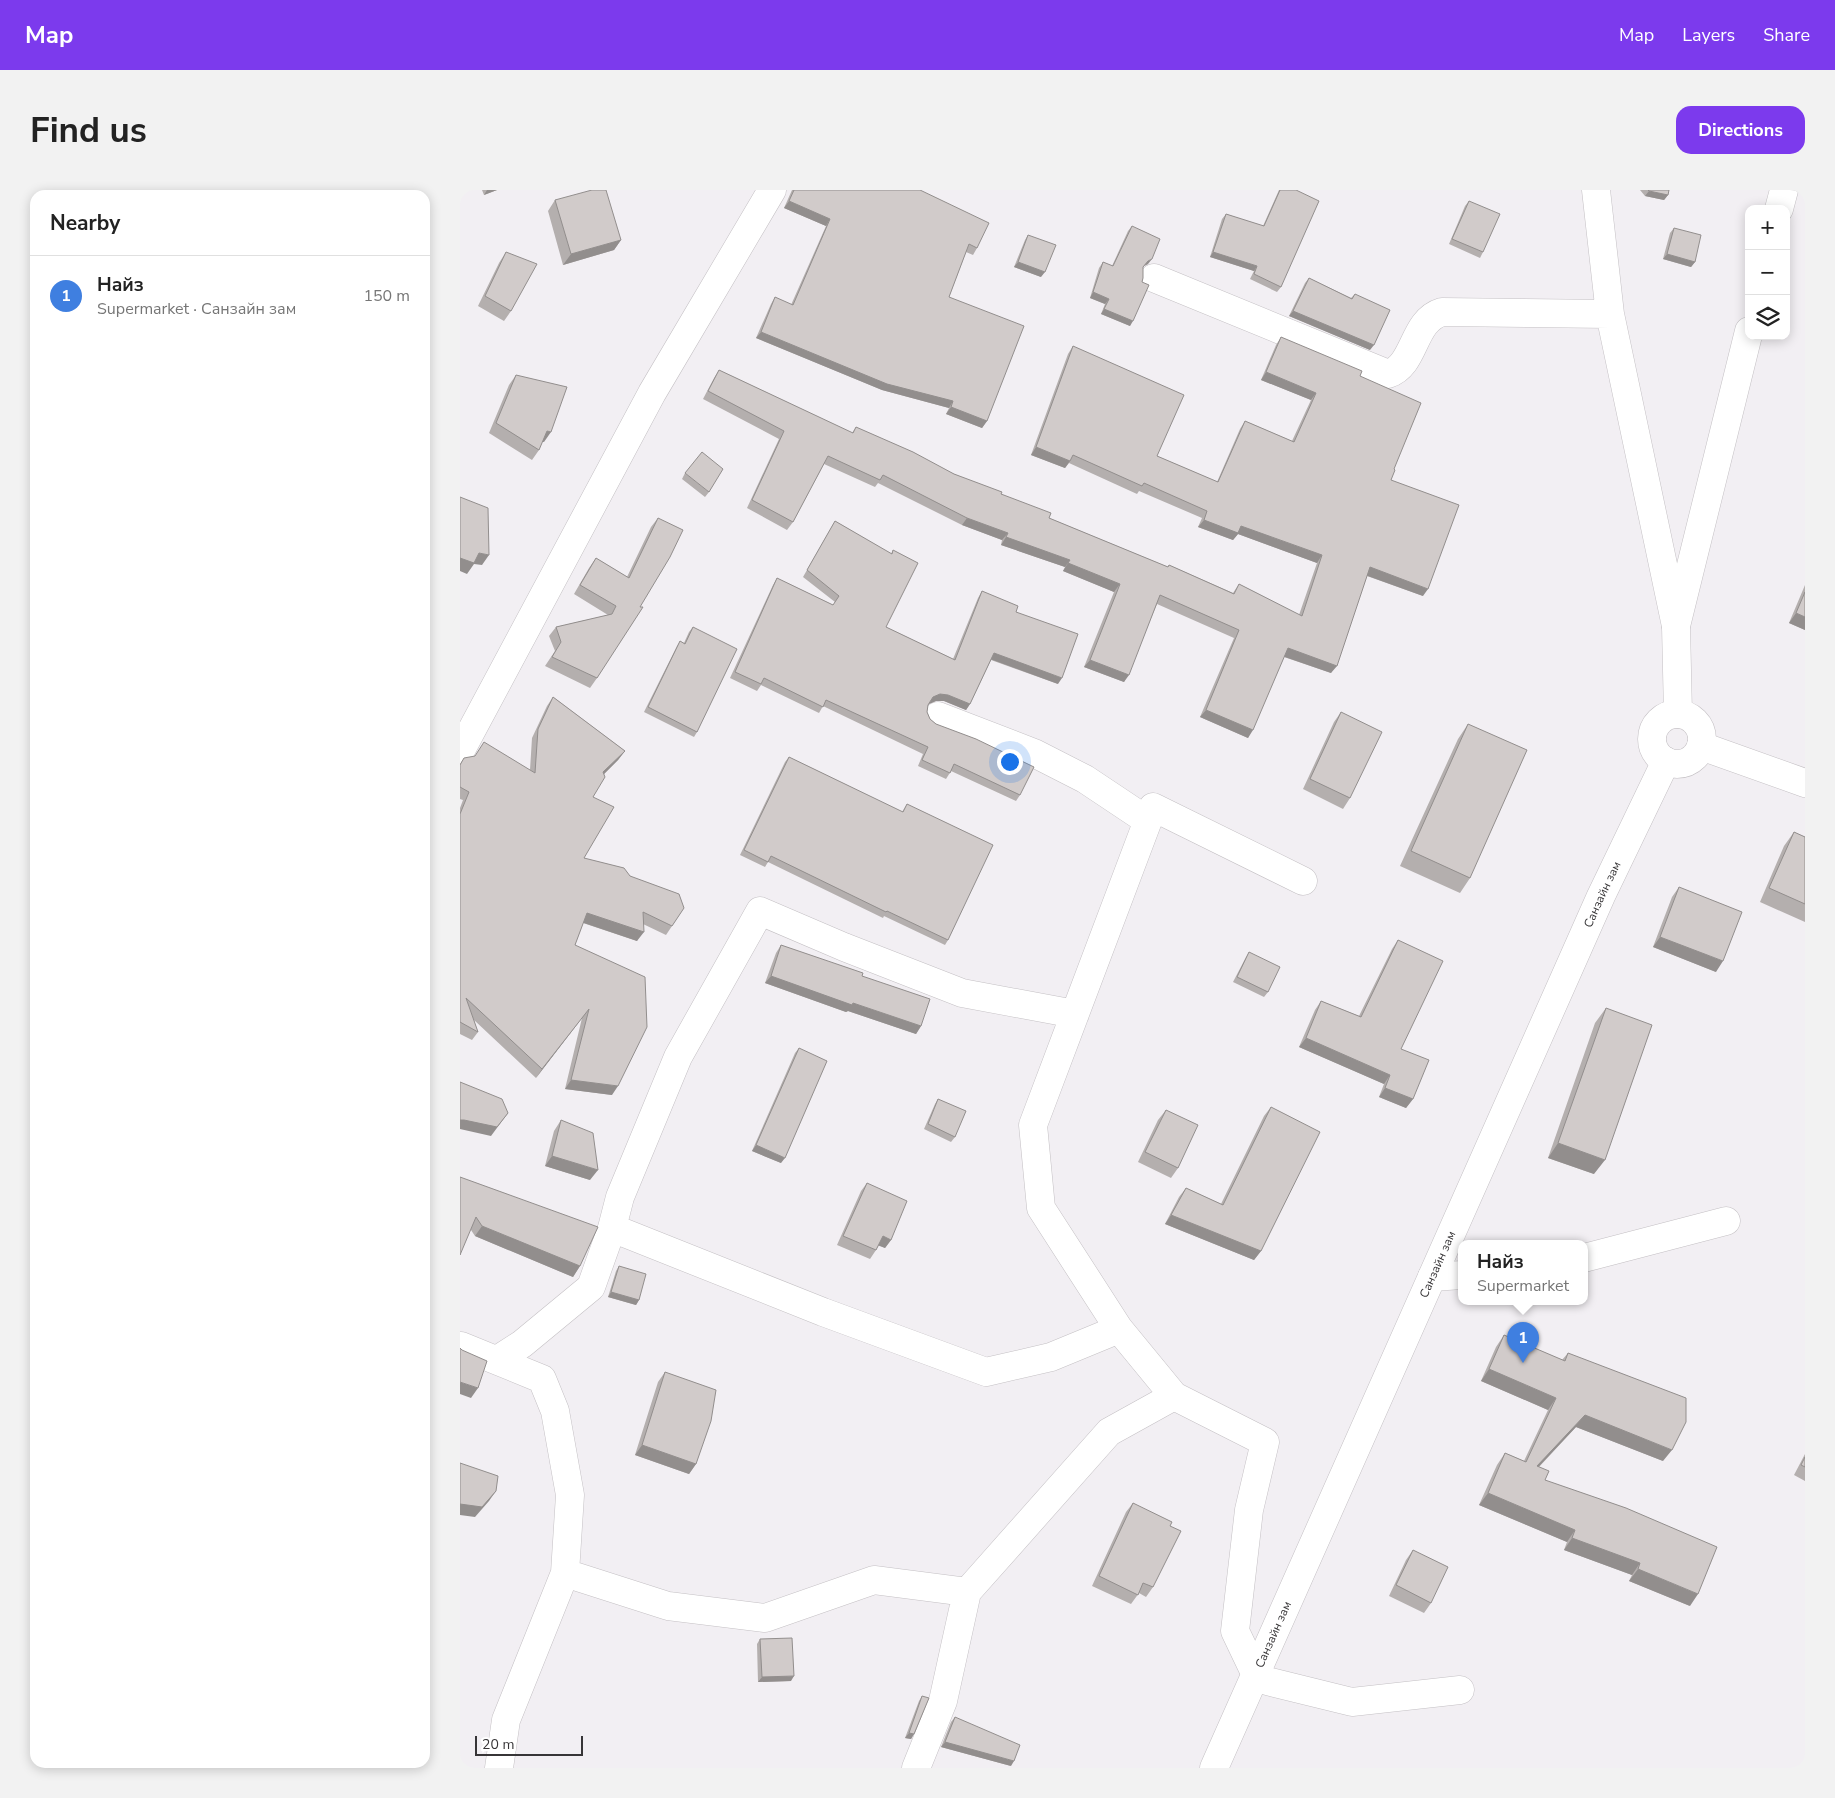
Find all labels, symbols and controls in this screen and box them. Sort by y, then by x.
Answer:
text: Map [25,19,73,51]
text: Map [1619,23,1654,47]
text: Layers [1682,23,1735,47]
text: Share [1763,23,1810,47]
button: Directions [1676,106,1805,154]
text: Find us [30,107,147,154]
map controls [1745,205,1790,340]
button: + [1745,205,1790,250]
text: Nearby [50,209,120,237]
button: − [1745,250,1790,295]
text: Найз [97,272,144,298]
text: 1 [61,285,71,307]
text: 150 m [363,285,410,307]
button: layers [1745,295,1790,340]
text: Supermarket · Санзайн зам [97,298,296,320]
your location [997,749,1023,775]
street label: Санзайн зам [1580,859,1625,930]
street label: Санзайн зам [1416,1228,1459,1300]
popup [1458,1240,1588,1305]
text: Найз [1477,1249,1524,1275]
text: Supermarket [1477,1275,1569,1297]
pin: 1 [1507,1322,1539,1363]
street label: Санзайн зам [1251,1599,1295,1670]
scale bar [475,1733,582,1756]
text: 20 m [482,1735,514,1754]

